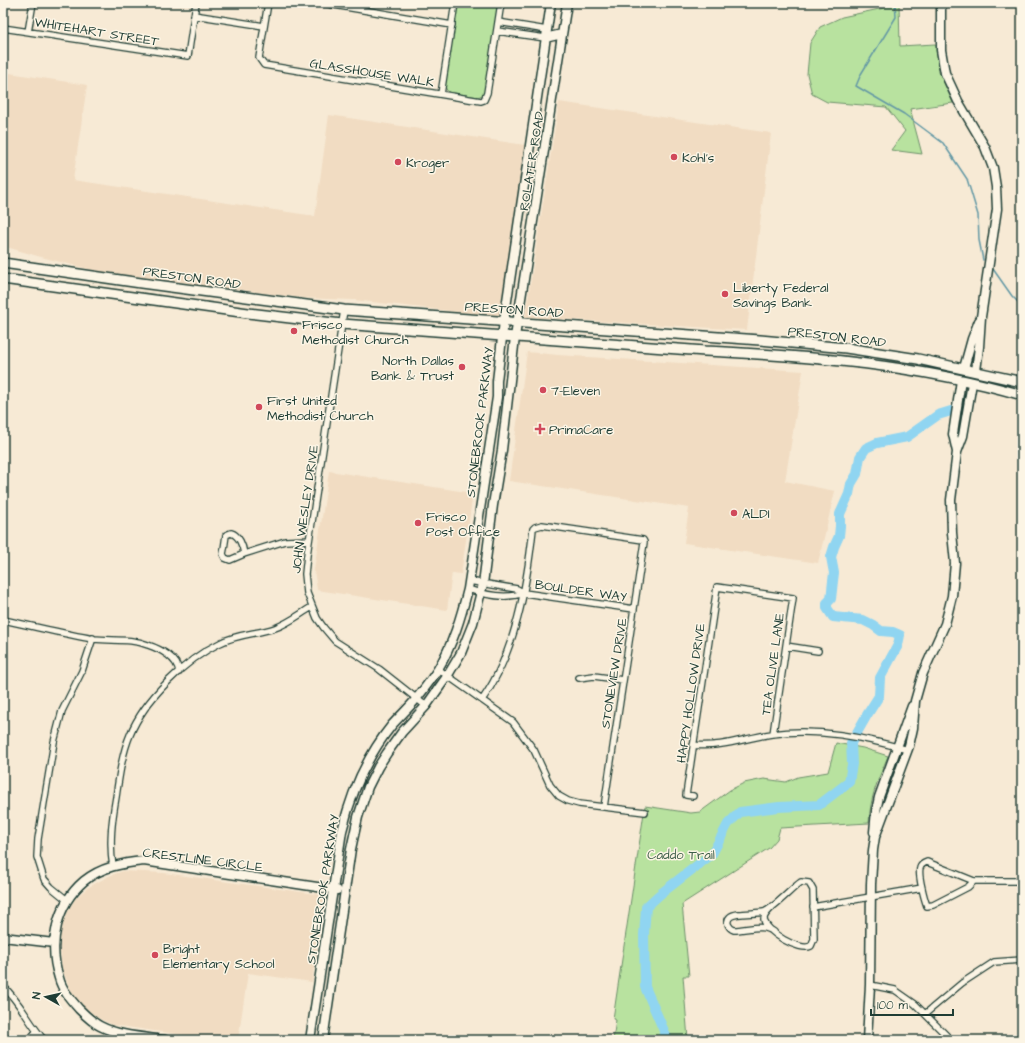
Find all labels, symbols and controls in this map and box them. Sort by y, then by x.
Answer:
street label: WHITEHART STREET [33,13,161,51]
street label: GLASSHOUSE WALK [308,54,435,92]
street label: ROLATER ROAD [515,110,549,212]
place label: Kohl's [682,149,715,167]
marker: Kohl's [669,152,679,162]
place label: Kroger [406,154,449,173]
marker: Kroger [393,157,403,167]
street label: PRESTON ROAD [142,262,242,294]
place label: Liberty Federal Savings Bank [733,279,829,313]
marker: Liberty Federal Savings Bank [720,289,730,299]
street label: PRESTON ROAD [464,298,564,322]
place label: Frisco Methodist Church [302,316,409,349]
street label: PRESTON ROAD [787,322,887,352]
marker: Frisco Methodist Church [289,326,299,336]
street label: STONEBROOK PARKWAY [462,346,498,498]
place label: North Dallas Bank & Trust [371,352,455,385]
marker: North Dallas Bank & Trust [457,362,467,372]
place label: 7-Eleven [551,382,601,400]
marker: 7-Eleven [538,385,548,395]
place label: First United Methodist Church [267,392,374,425]
marker: First United Methodist Church [254,402,264,412]
place label: PrimaCare [549,421,613,439]
marker: PrimaCare [534,423,546,435]
street label: JOHN WESLEY DRIVE [287,443,323,574]
place label: ALDI [742,505,770,523]
place label: Frisco Post Office [426,508,500,541]
marker: ALDI [729,508,739,518]
marker: Frisco Post Office [413,518,423,528]
street label: BOULDER WAY [534,576,628,606]
street label: TEA OLIVE LANE [757,611,789,717]
street label: STONEVIEW DRIVE [596,616,632,730]
street label: HAPPY HOLLOW DRIVE [672,622,710,764]
street label: STONEBROOK PARKWAY [302,813,344,965]
street label: CRESTLINE CIRCLE [142,844,264,876]
park label: Caddo Trail [647,846,715,864]
place label: Bright Elementary School [163,940,275,974]
marker: Bright Elementary School [150,950,160,960]
north arrow [26,977,66,1017]
text: N [29,991,45,1000]
scale bar [871,991,953,1017]
text: 100 m [877,997,908,1014]

